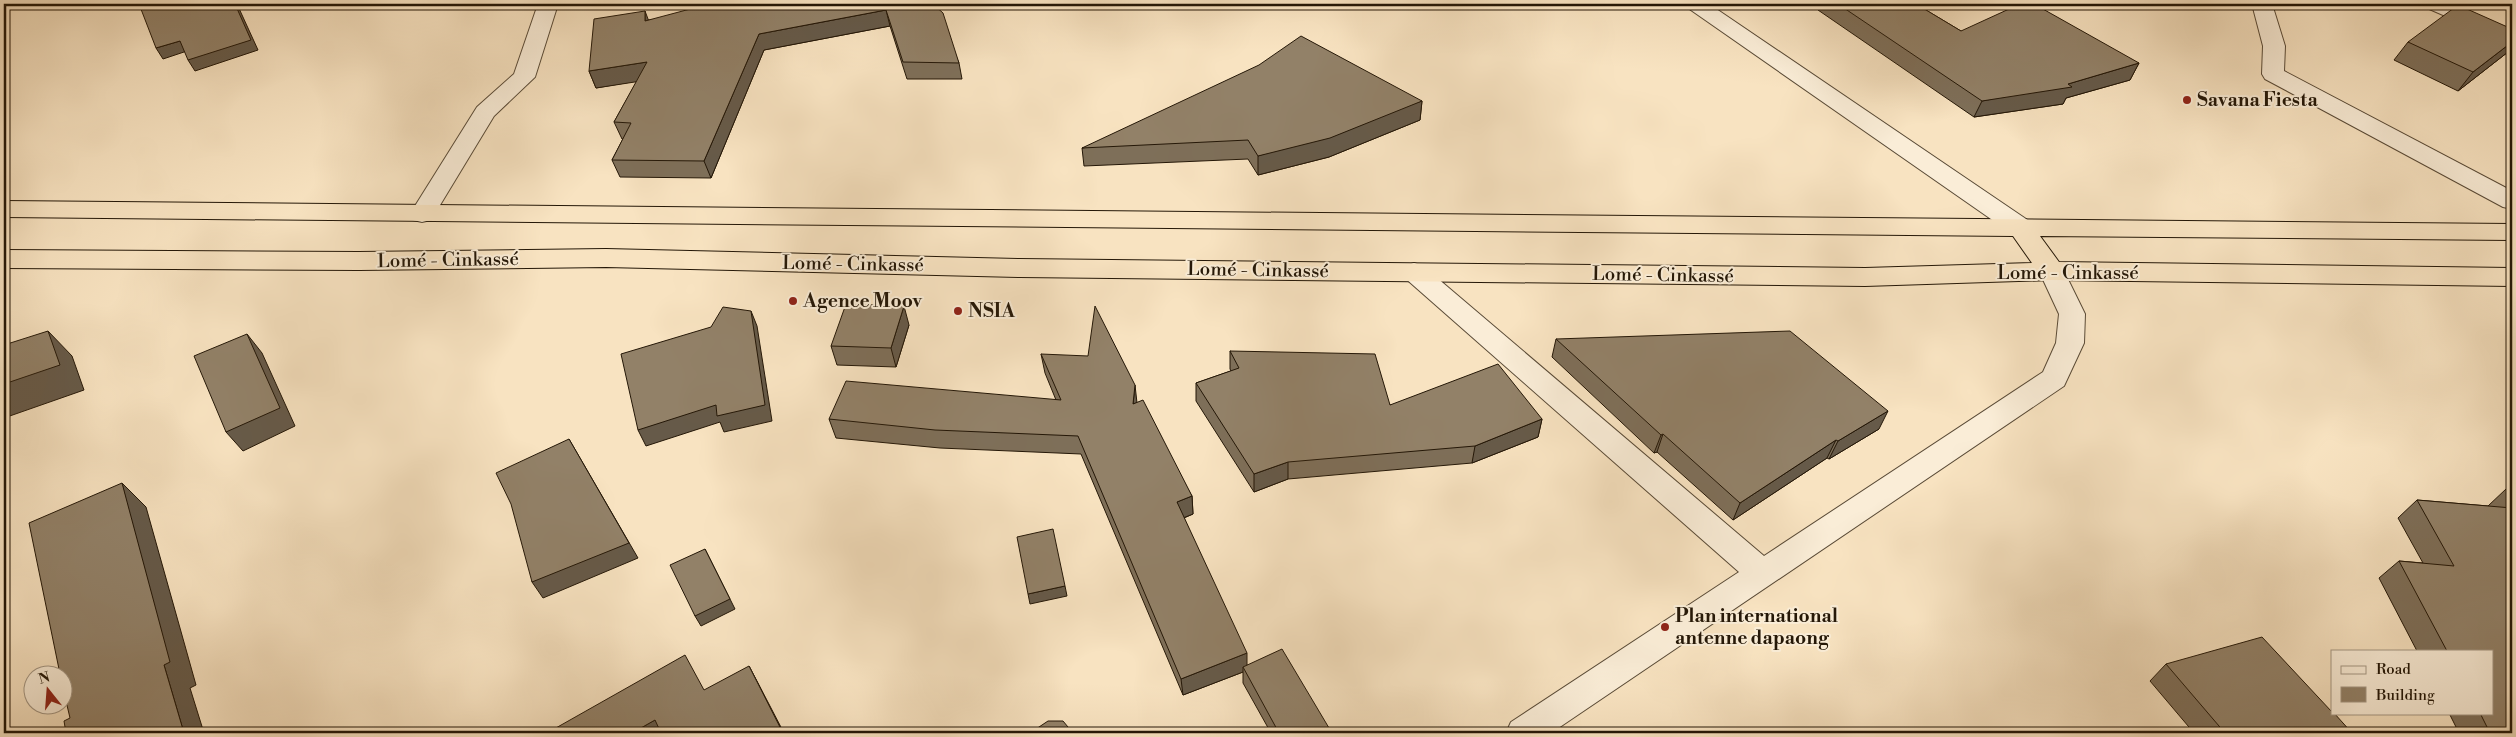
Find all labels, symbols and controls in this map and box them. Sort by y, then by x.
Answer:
place label: Savana Fiesta [2197,88,2318,112]
marker: Savana Fiesta [2181,94,2193,106]
street label: Lomé - Cinkassé [377,247,519,273]
street label: Lomé - Cinkassé [782,251,924,277]
street label: Lomé - Cinkassé [1187,257,1329,283]
street label: Lomé - Cinkassé [1997,261,2139,285]
street label: Lomé - Cinkassé [1592,262,1734,288]
place label: Agence Moov [802,289,923,313]
marker: Agence Moov [787,295,799,307]
place label: NSIA [968,299,1015,323]
marker: NSIA [952,305,964,317]
place label: Plan international antenne dapaong [1675,604,1838,650]
marker: Plan international antenne dapaong [1659,621,1671,633]
legend [2331,650,2494,714]
text: Road [2376,660,2411,679]
north arrow [22,664,72,714]
text: N [37,668,52,689]
text: Building [2375,686,2435,705]

